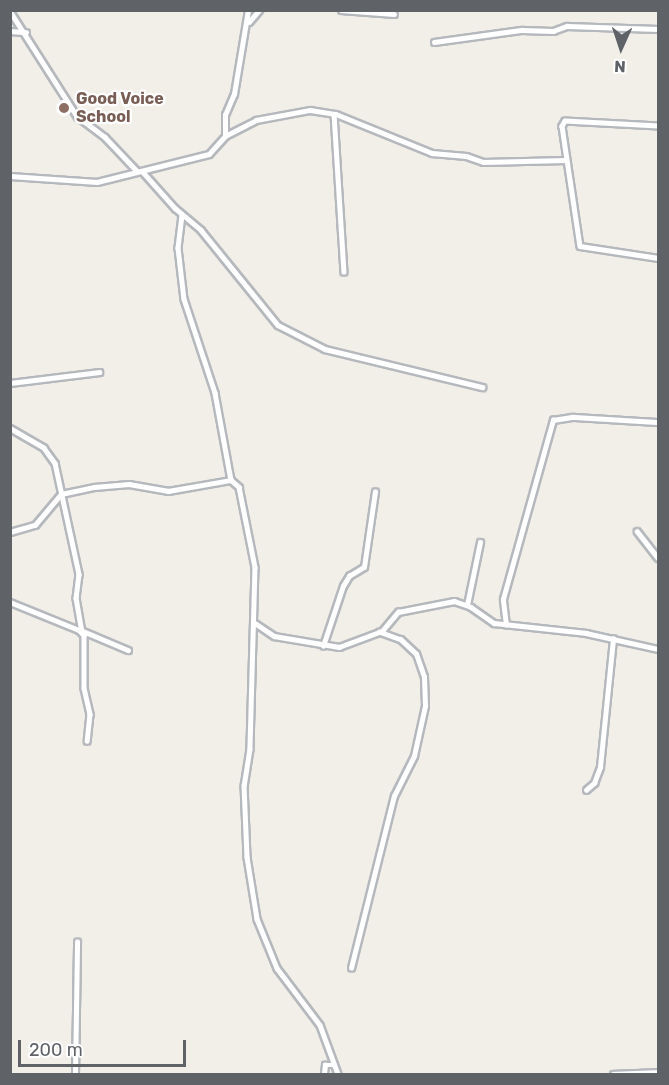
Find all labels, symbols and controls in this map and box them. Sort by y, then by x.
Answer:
north arrow [591,18,651,78]
text: N [614,57,626,76]
place label: Good Voice School [76,89,164,127]
marker: Good Voice School [57,101,71,115]
scale bar [21,1028,189,1066]
text: 200 m [29,1039,83,1061]

